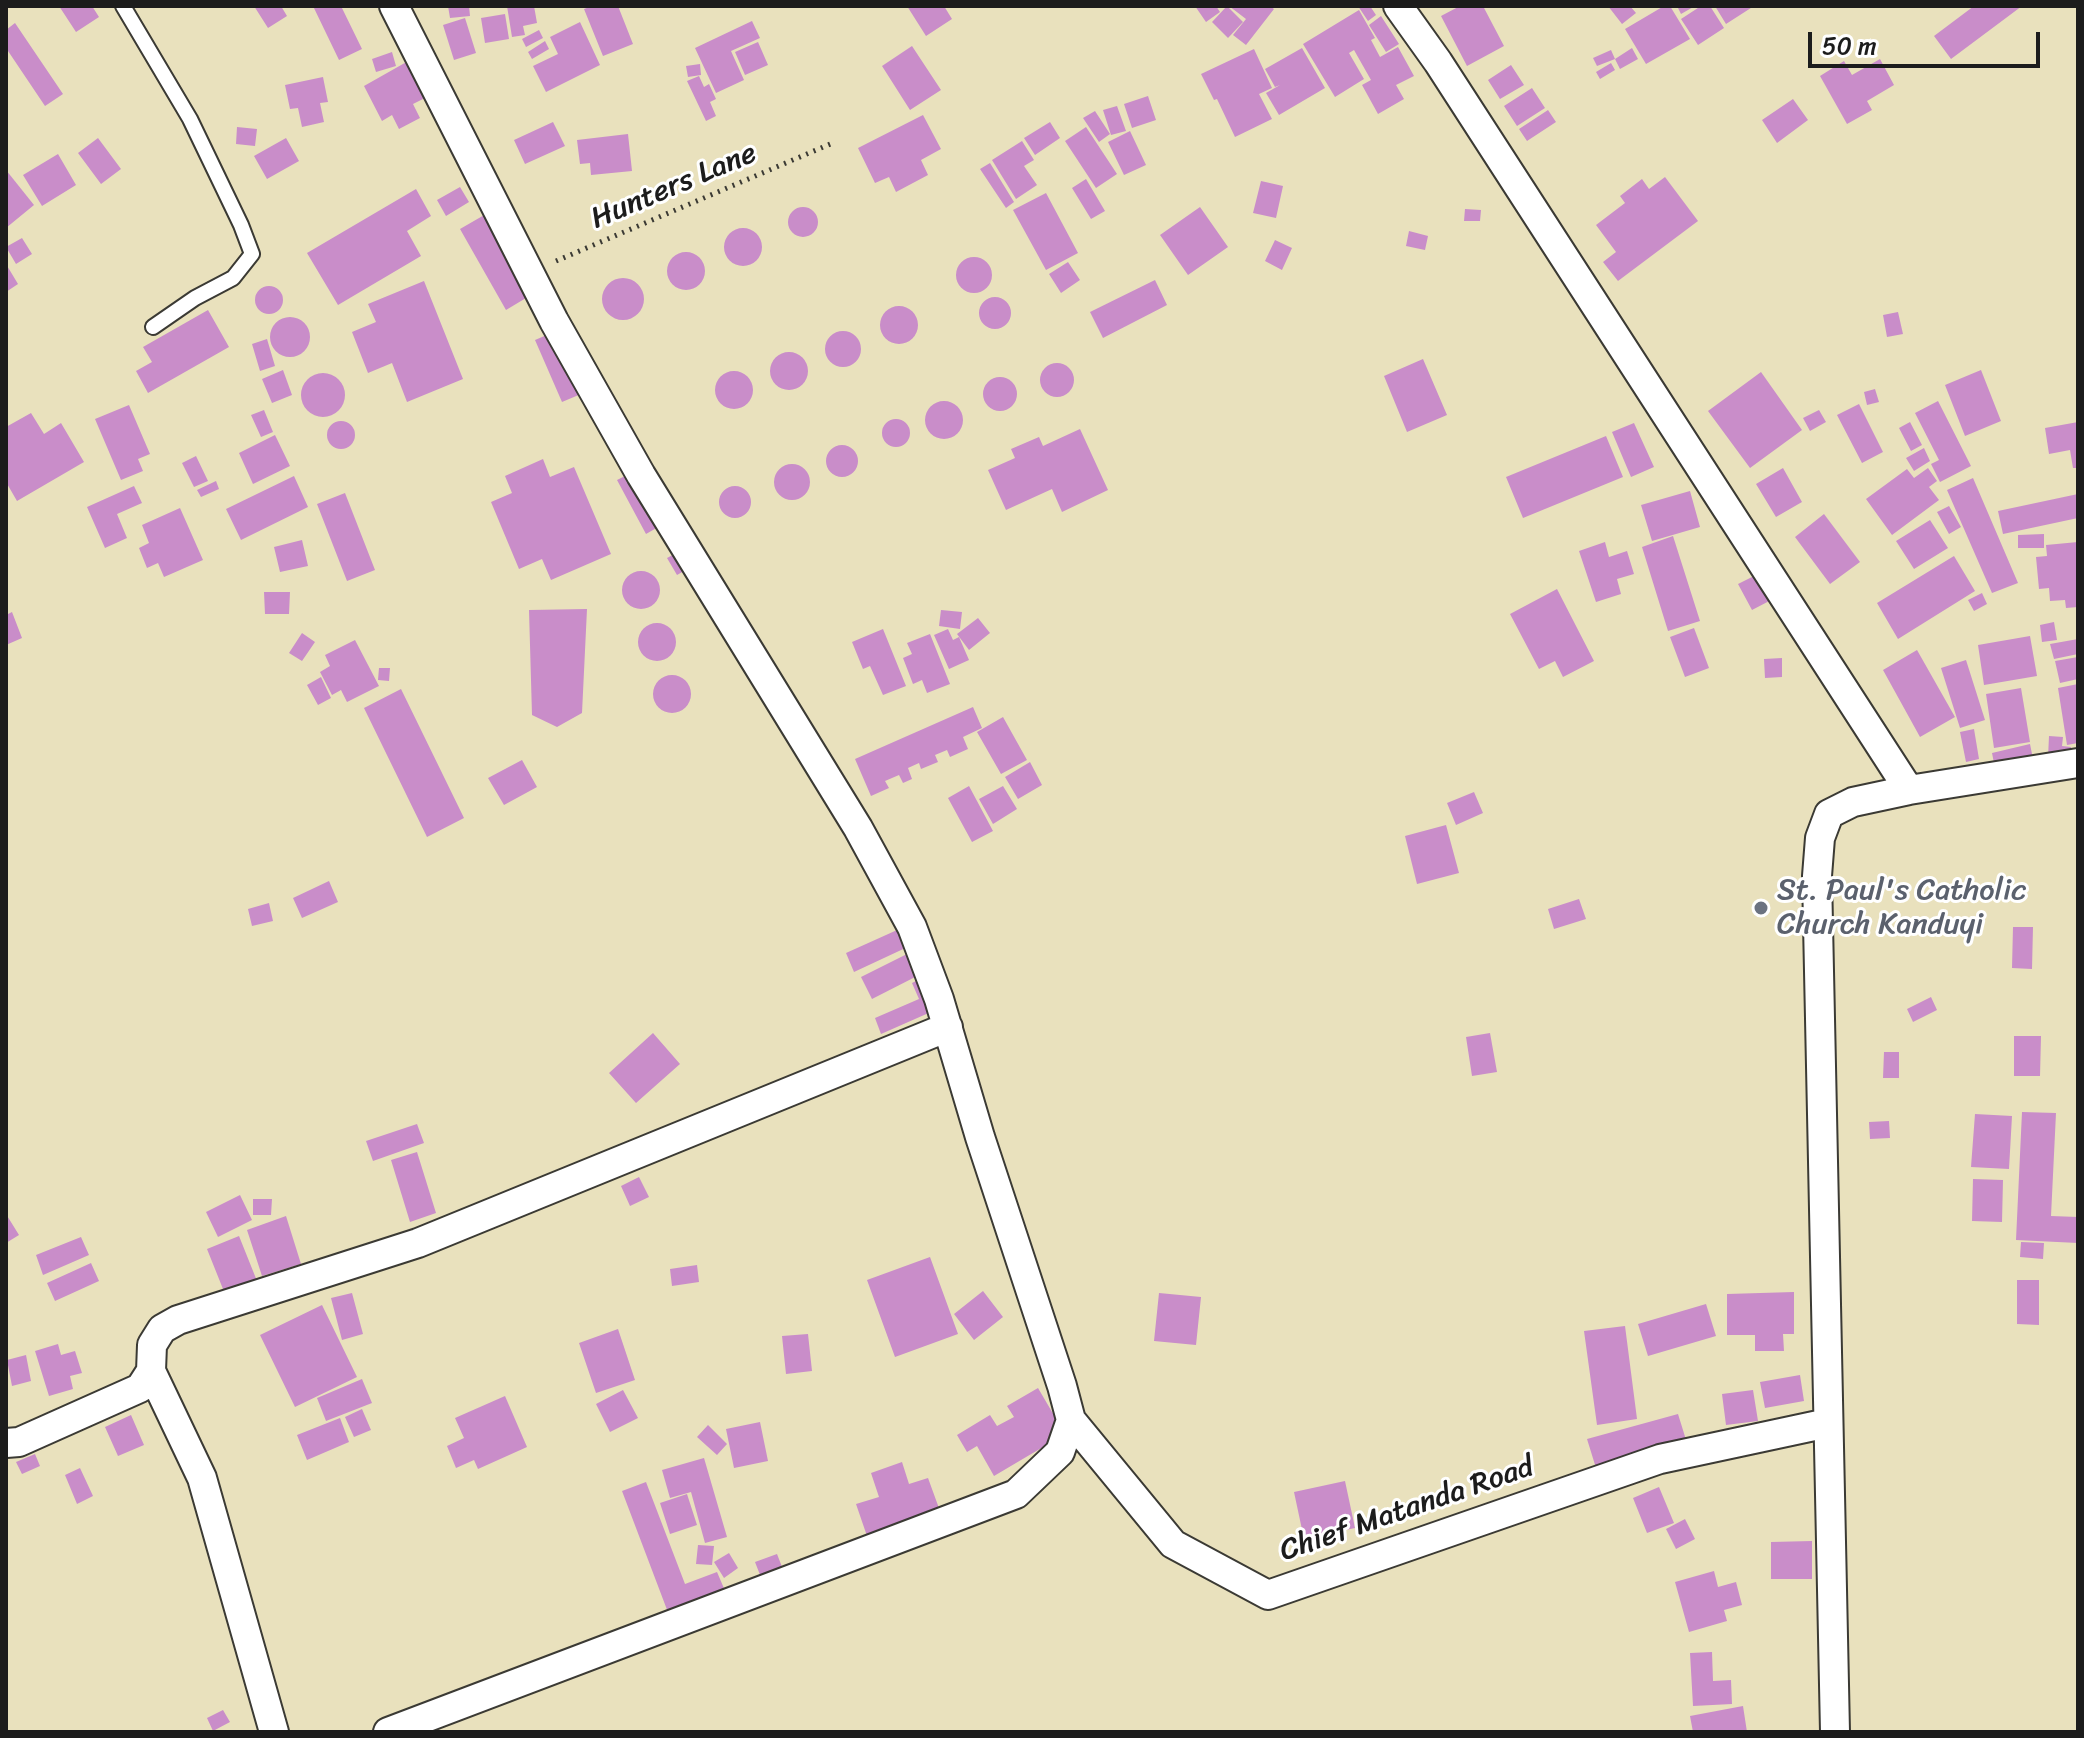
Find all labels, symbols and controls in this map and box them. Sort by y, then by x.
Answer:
scale bar [1812,16,2044,66]
text: 50 m [1822,25,1877,67]
street label: Hunters Lane [586,136,762,238]
place label: St. Paul's Catholic Church Kanduyi [1777,873,2026,944]
marker: St. Paul's Catholic Church Kanduyi [1752,899,1770,917]
street label: Chief Matanda Road [1275,1450,1539,1570]

